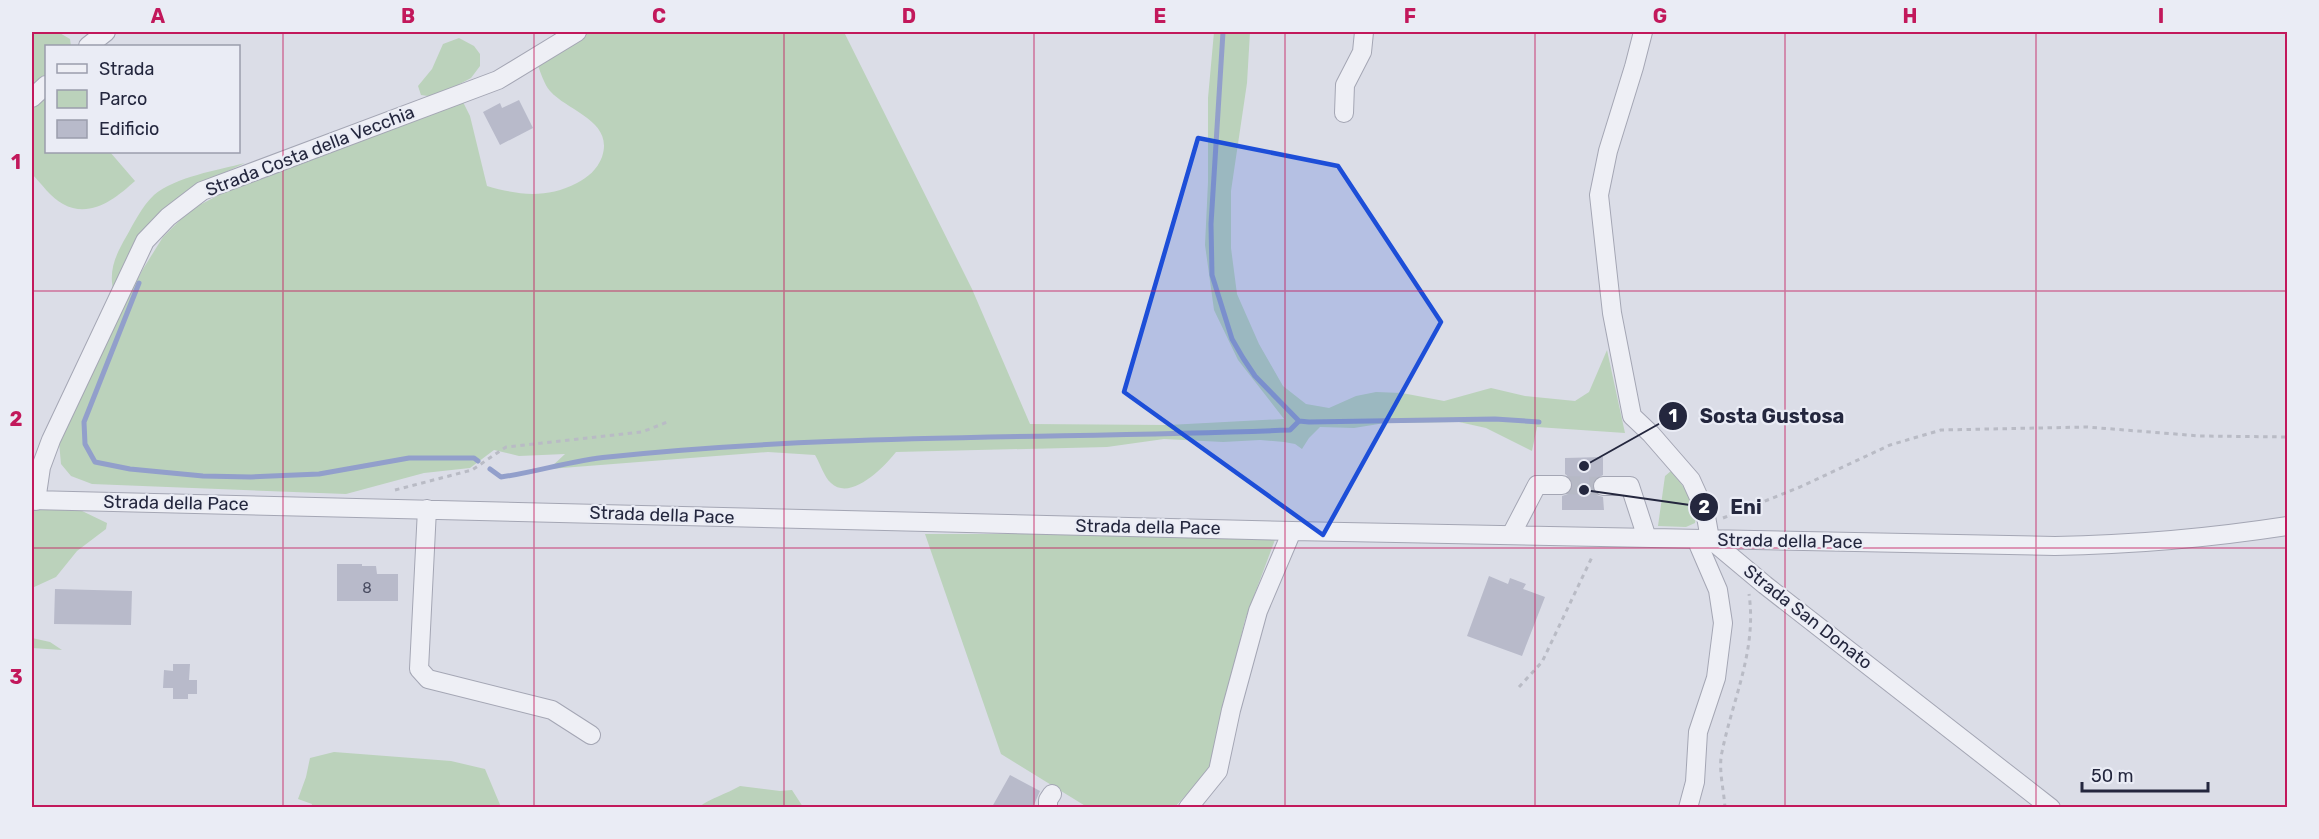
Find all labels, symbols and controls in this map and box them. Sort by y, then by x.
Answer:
text: A [151,4,166,28]
text: B [401,4,415,28]
text: C [652,4,666,28]
text: D [902,4,916,28]
text: E [1154,4,1166,28]
text: F [1404,4,1416,28]
text: G [1653,4,1667,28]
text: H [1903,4,1917,28]
text: I [2158,4,2164,28]
legend [45,45,240,153]
text: Strada [99,58,155,80]
text: Parco [99,88,147,110]
street label: Strada Costa della Vecchia [202,101,418,201]
text: Edificio [99,118,159,140]
text: 1 [11,150,21,174]
callout: Sosta Gustosa [1658,397,1856,435]
text: Sosta Gustosa [1700,404,1844,428]
text: 1 [1669,405,1677,427]
text: 2 [10,407,23,431]
callout: Eni [1689,488,1774,526]
street label: Strada della Pace [103,491,249,515]
text: Eni [1730,495,1762,519]
text: 2 [1698,496,1710,518]
street label: Strada della Pace [589,501,735,529]
street label: Strada della Pace [1075,515,1221,539]
street label: Strada della Pace [1717,529,1863,553]
street label: Strada San Donato [1739,560,1877,674]
house number: 8 [362,579,372,597]
text: 3 [9,665,23,689]
scale bar [2082,755,2208,793]
text: 50 m [2091,765,2134,787]

